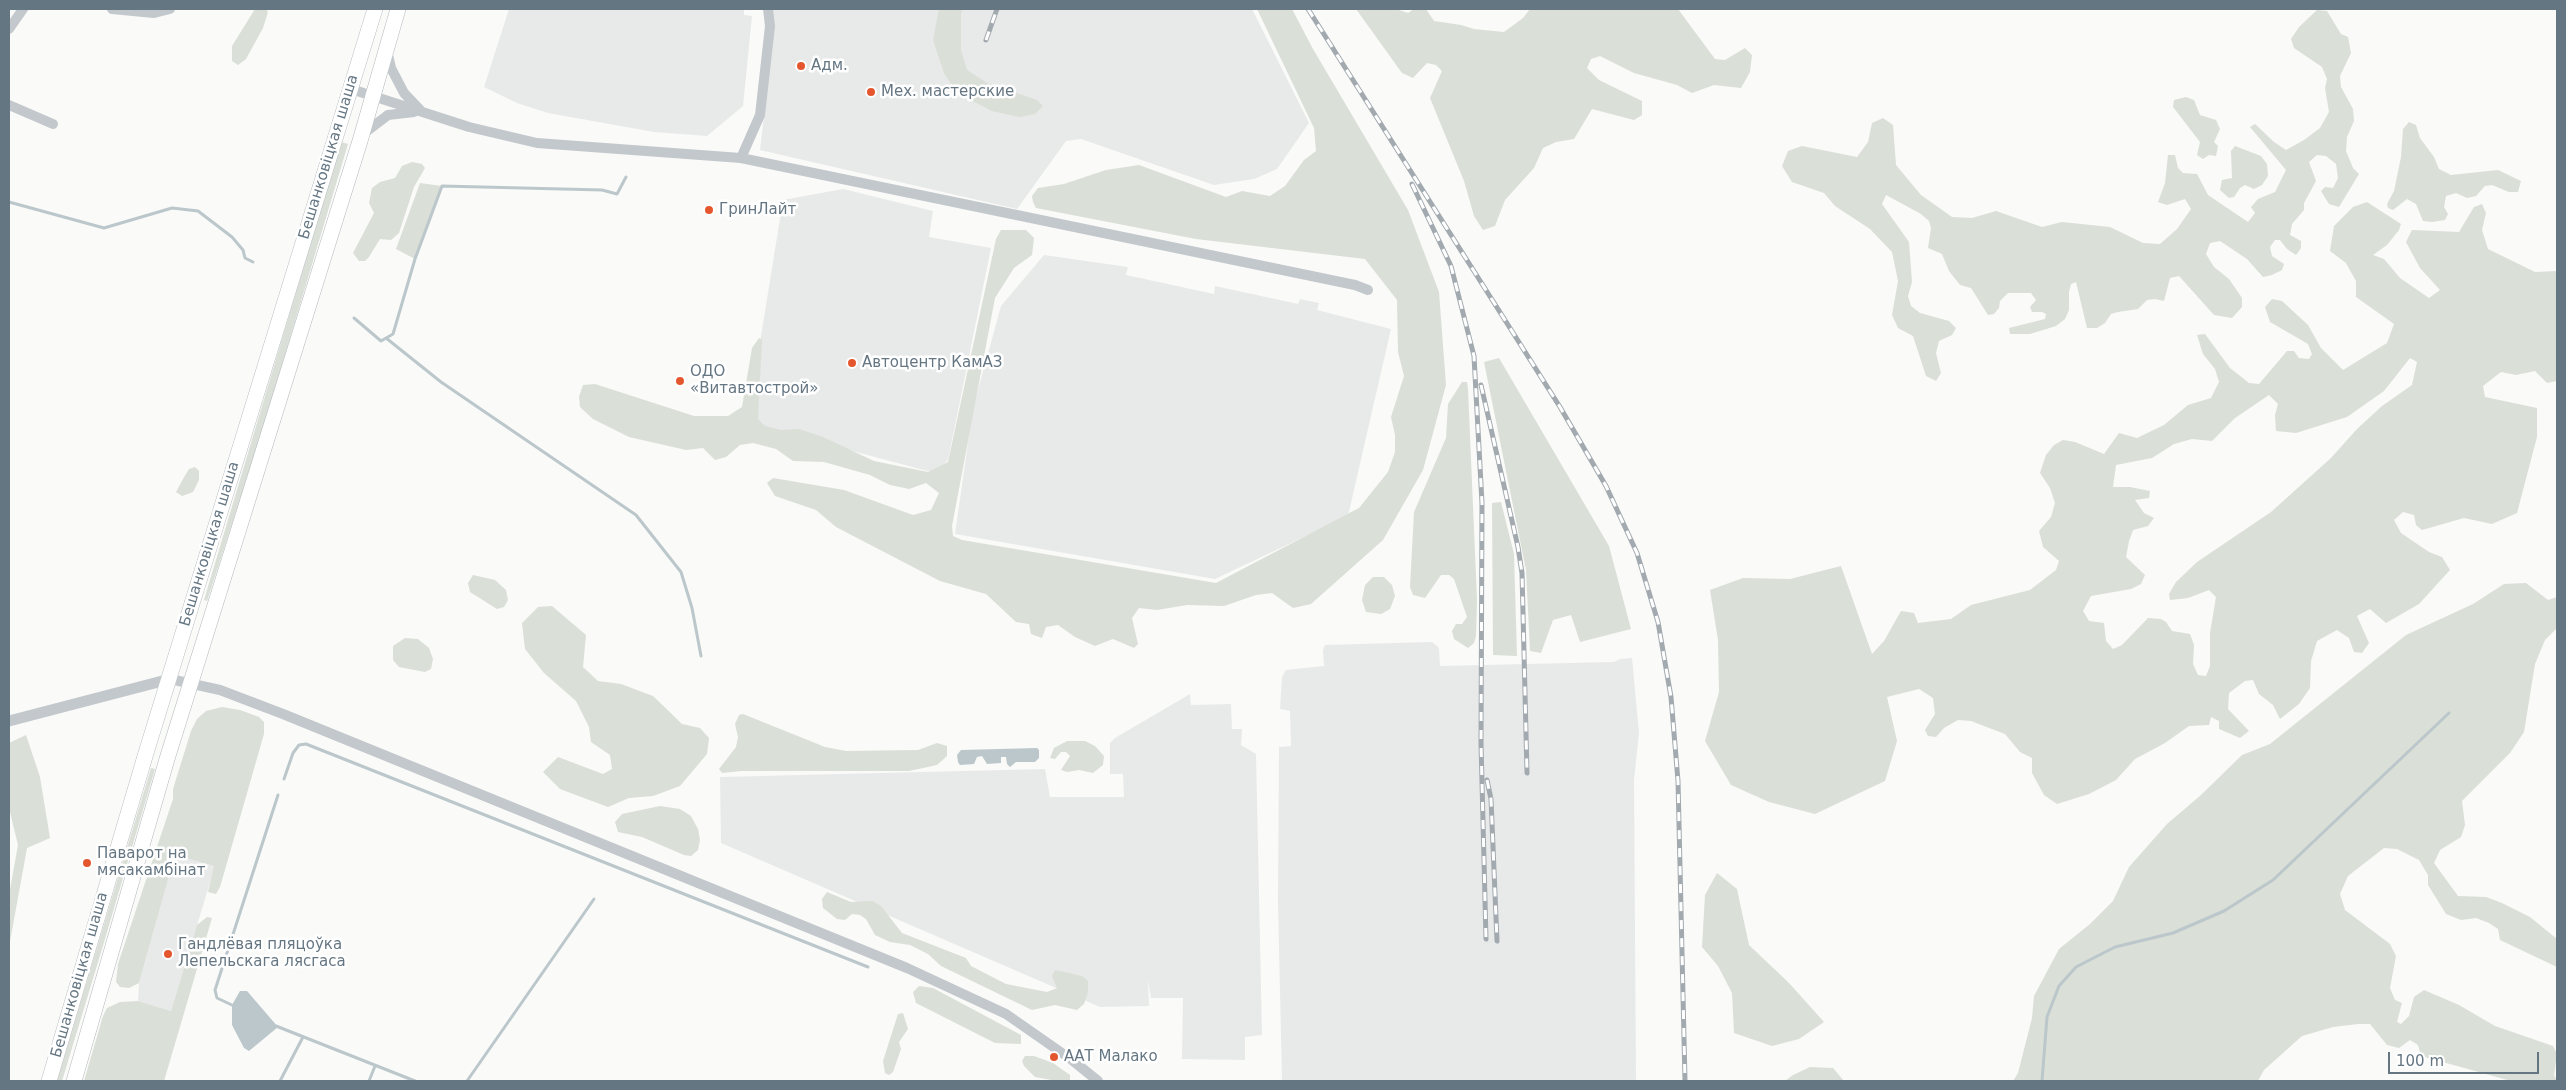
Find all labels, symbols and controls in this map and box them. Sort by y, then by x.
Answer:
place label: Адм. [811,57,848,75]
marker: Адм. [795,60,807,72]
street label: Бешанковіцкая шаша [295,72,363,242]
place label: Мех. мастерские [881,83,1014,101]
marker: Мех. мастерские [865,86,877,98]
place label: ГринЛайт [719,201,796,219]
marker: ГринЛайт [703,204,715,216]
place label: Автоцентр КамАЗ [862,354,1002,372]
marker: Автоцентр КамАЗ [846,357,858,369]
place label: ОДО «Витавтострой» [690,363,819,398]
marker: ОДО «Витавтострой» [674,375,686,387]
street label: Бешанковіцкая шаша [176,459,244,629]
place label: Паварот на мясакамбінат [97,845,206,880]
marker: Паварот на мясакамбінат [81,857,93,869]
street label: Бешанковіцкая шаша [48,890,112,1060]
place label: Гандлёвая пляцоўка Лепельскага лясгаса [178,936,346,971]
marker: Гандлёвая пляцоўка Лепельскага лясгаса [162,948,174,960]
scale bar [2391,1042,2542,1074]
place label: ААТ Малако [1064,1048,1158,1066]
marker: ААТ Малако [1048,1051,1060,1063]
text: 100 m [2396,1052,2444,1070]

